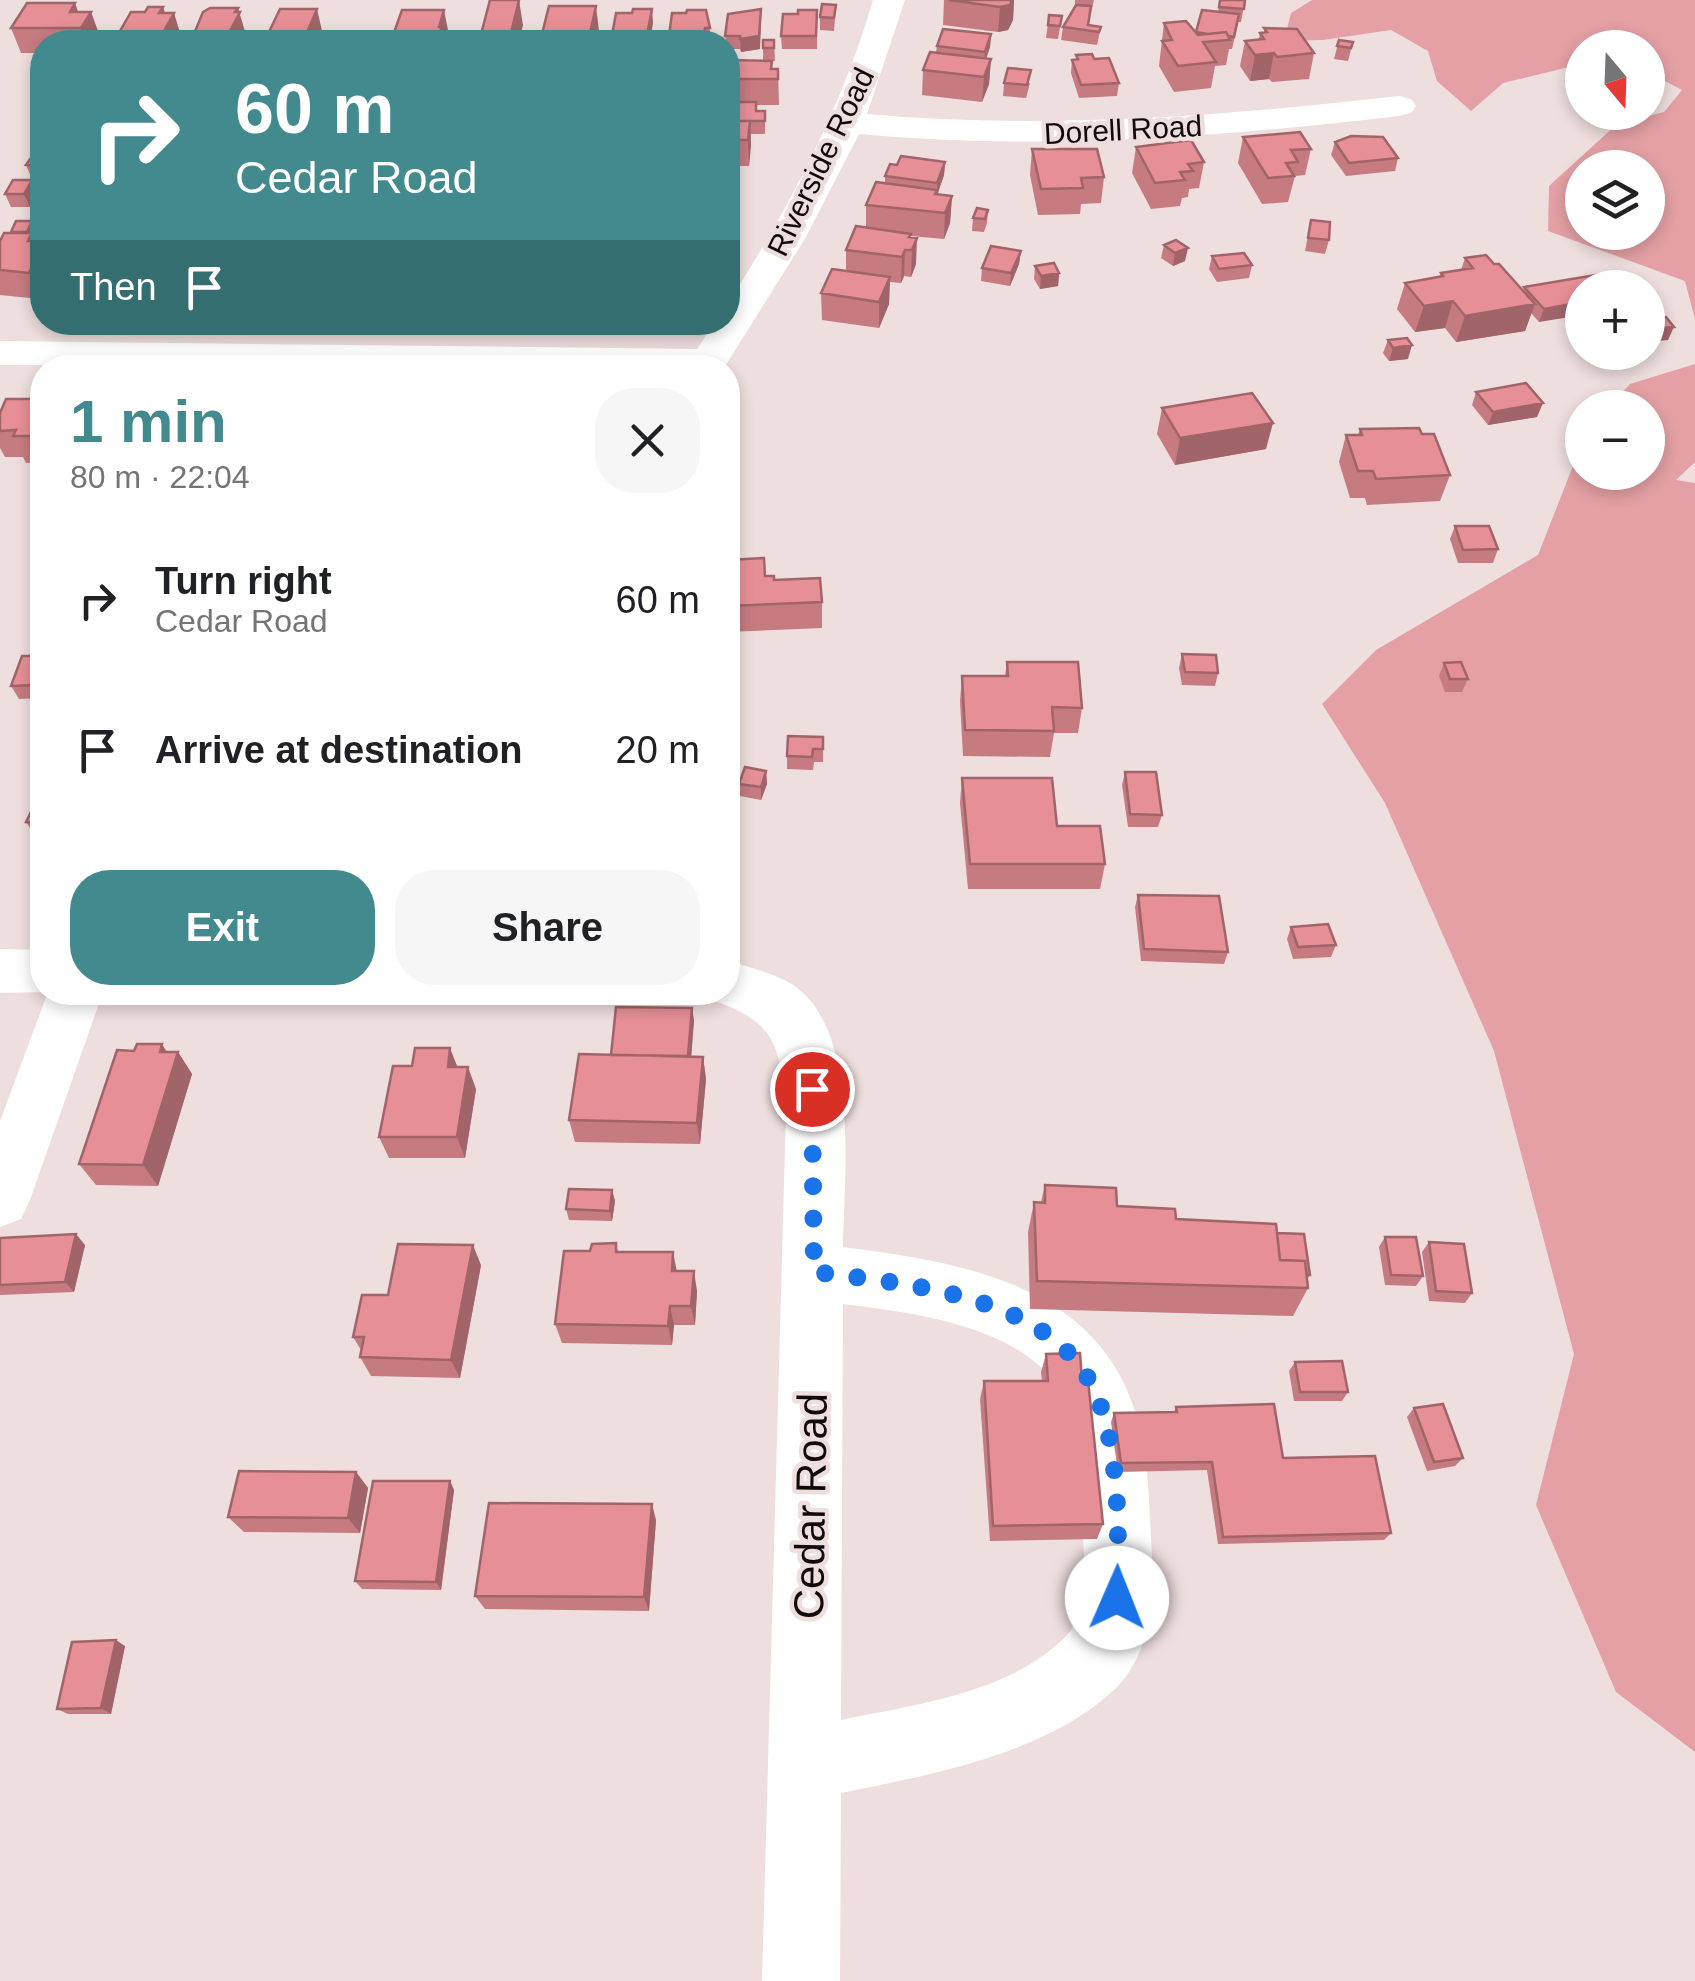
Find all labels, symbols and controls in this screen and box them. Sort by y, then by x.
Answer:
north arrow [1565,30,1665,130]
map controls [1565,30,1665,490]
street label: Riverside Road [761,62,880,261]
icon: right [70,70,200,200]
text: 60 m [235,70,395,148]
street label: Dorell Road [1043,109,1203,150]
button: layers [1565,150,1665,250]
text: Cedar Road [235,152,478,203]
icon: arrive [177,260,232,315]
text: Then [70,266,157,308]
button: + [1565,270,1665,370]
text: 1 min [70,388,227,455]
button: close [595,388,700,493]
button: − [1565,390,1665,490]
text: 80 m · 22:04 [70,459,250,495]
text: Turn right [155,560,332,602]
icon: right [70,573,125,628]
text: 60 m [616,579,700,621]
text: Cedar Road [155,603,328,639]
icon: arrive [70,723,125,778]
text: Arrive at destination [155,729,522,771]
text: 20 m [616,729,700,771]
button: Exit [70,870,375,985]
button: Share [395,870,700,985]
pin [770,1047,855,1132]
icon: arrive [785,1062,840,1117]
street label: Cedar Road [785,1392,836,1620]
position arrow [1065,1546,1169,1650]

